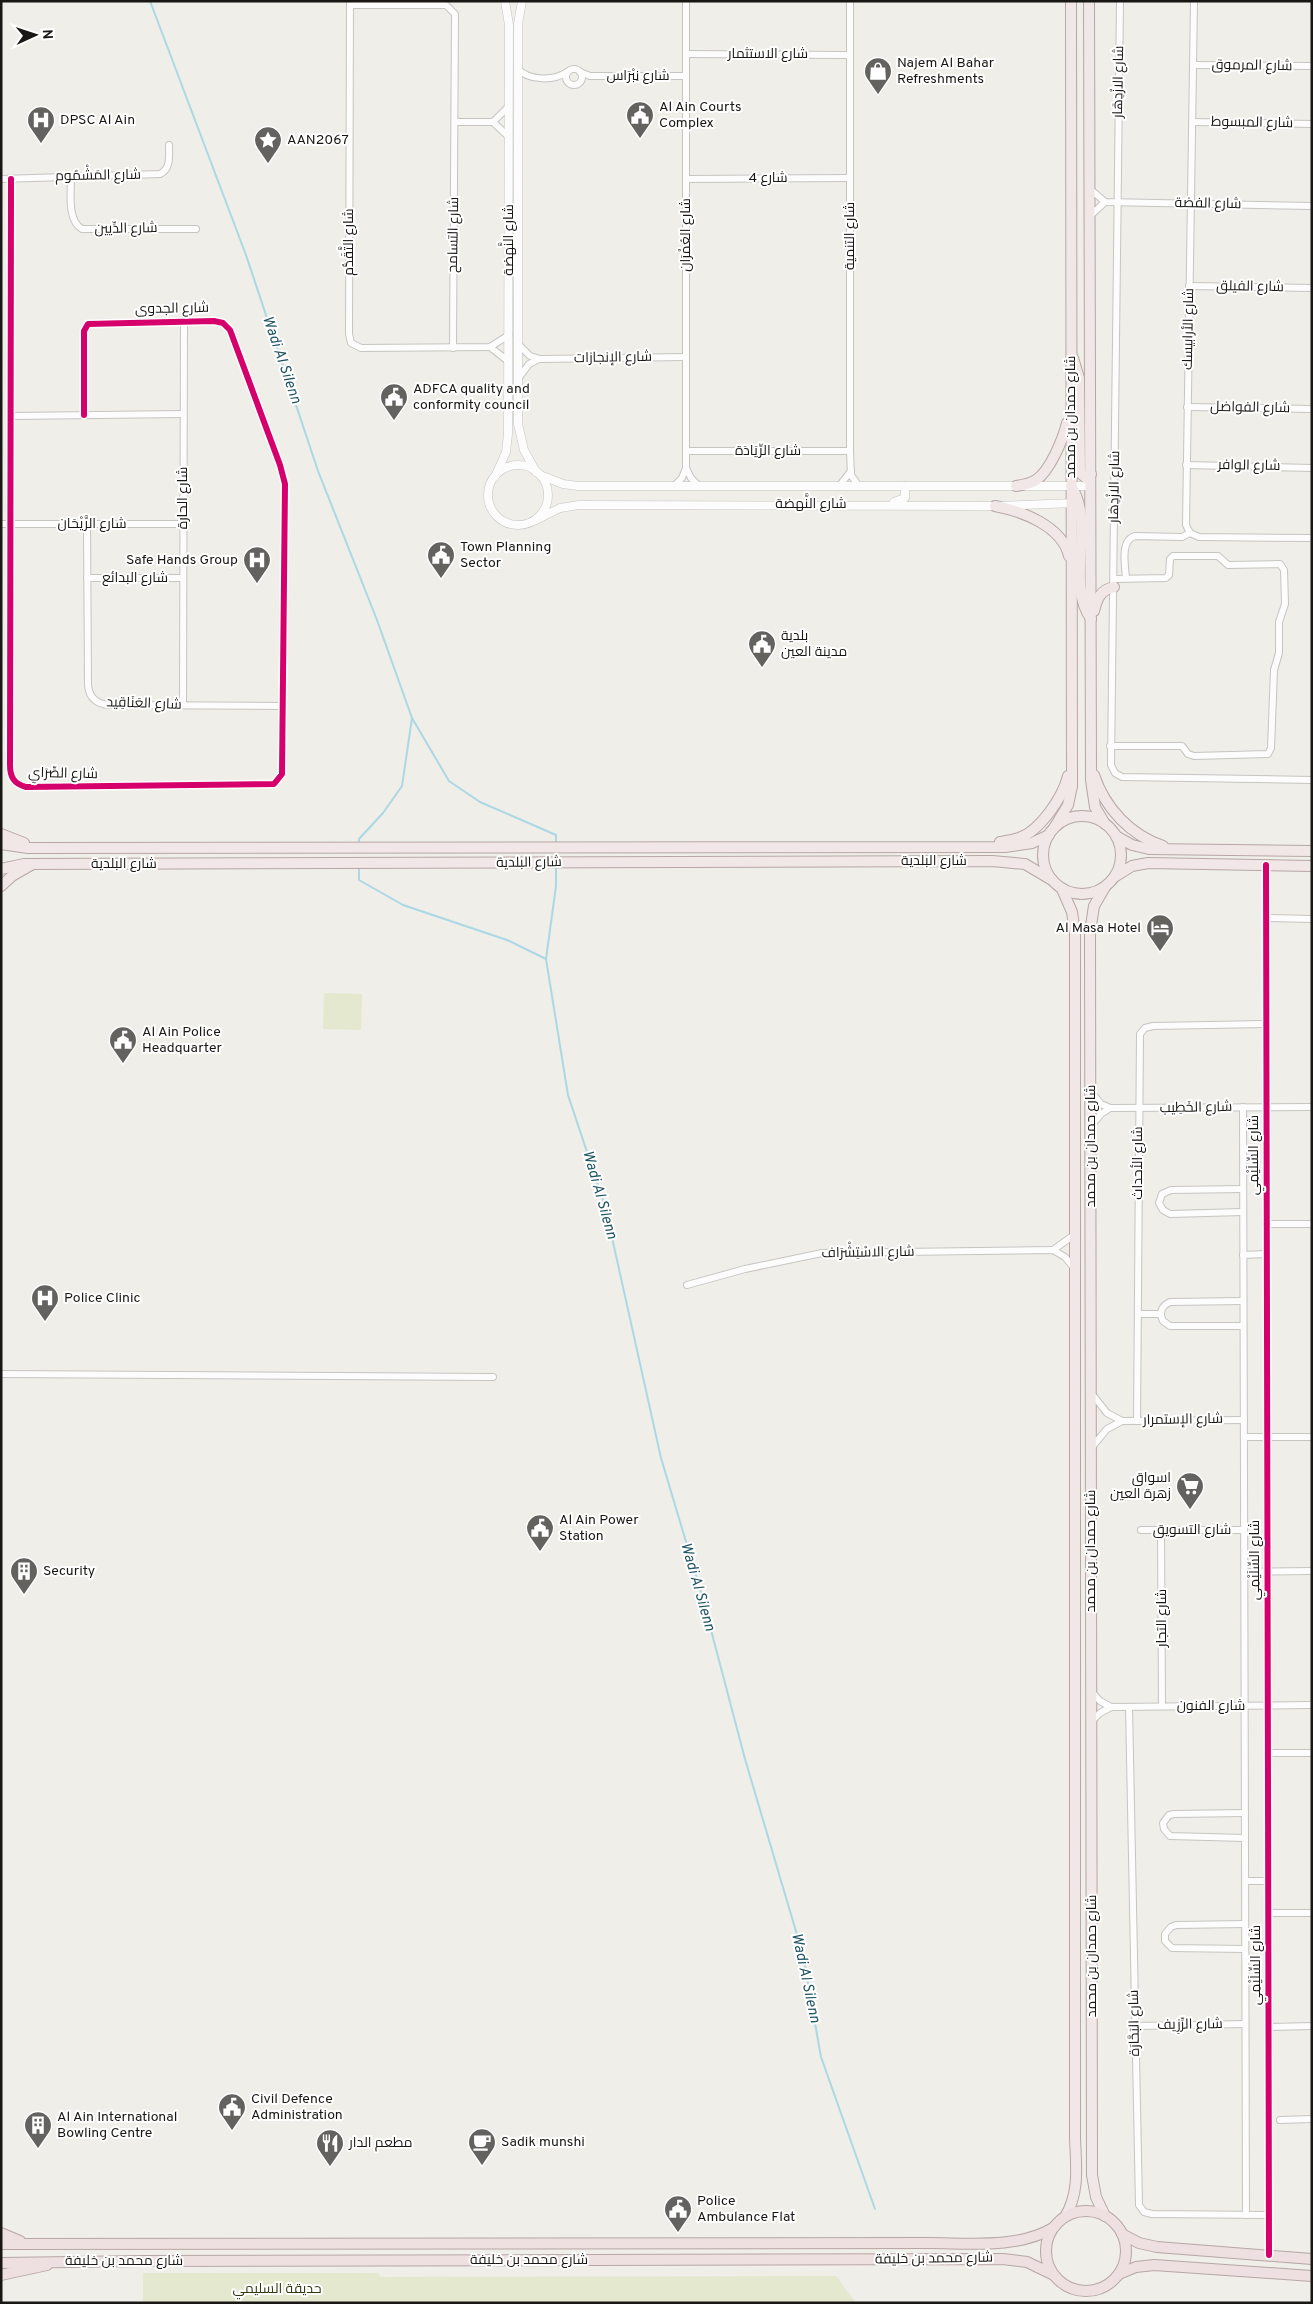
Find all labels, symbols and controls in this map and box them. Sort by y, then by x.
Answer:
north arrow [10,10,60,60]
text: N [38,29,55,40]
street label: شارع الاستثمار [727,46,808,63]
street label: شارع الازْدِهَار [1109,46,1128,119]
place label: Najem Al Bahar Refreshments [897,55,995,88]
shop icon: Najem Al Bahar Refreshments [863,56,893,95]
street label: شارع المرموق [1211,57,1293,75]
street label: شارع نِبْرَاس [606,68,670,85]
place label: Al Ain Courts Complex [659,99,741,132]
public building icon: Al Ain Courts Complex [625,100,655,139]
hospital icon: DPSC Al Ain [26,105,56,144]
place label: DPSC Al Ain [60,112,135,129]
street label: شارع المبسوط [1211,114,1293,132]
place icon: AAN2067 [253,125,283,164]
place label: AAN2067 [287,132,349,149]
street label: شارع المَشْمُوم [55,163,141,185]
street label: شارع 4 [748,170,788,187]
street label: شارع الفضة [1174,195,1242,213]
street label: شارع التسامح [445,197,463,273]
street label: شارع العُمْرَان [678,198,695,272]
street label: شارع التنمية [842,202,859,270]
street label: شارع النَّهضة [498,204,518,276]
street label: شارع التَّقَدُّم [338,208,358,276]
street label: شارع الدِّيين [94,220,158,238]
street label: شارع الفيلق [1216,278,1284,296]
street label: شارع الأرابيسك [1180,288,1198,370]
street label: شارع الجدوى [135,300,209,318]
water label: Wadi Al Silenn [257,314,305,406]
street label: شارع الإنجازات [574,349,652,367]
street label: شارع حمدان بن محمد [1063,356,1080,478]
place label: ADFCA quality and conformity council [413,381,530,414]
public building icon: ADFCA quality and conformity council [379,382,409,421]
street label: شارع الفواضل [1210,399,1290,417]
street label: شارع الرِّيَادَة [735,443,801,460]
street label: شارع الازْدِهَار [1105,451,1124,524]
street label: شارع الوافر [1217,457,1280,475]
street label: شارع الحارة [175,467,192,529]
street label: شارع النَّهضة [775,493,847,513]
street label: شارع الرَّيْحَان [58,515,126,533]
place label: Town Planning Sector [460,539,551,572]
public building icon: Town Planning Sector [426,540,456,579]
hospital icon: Safe Hands Group [242,545,272,584]
place label: Safe Hands Group [126,552,238,569]
street label: شارع البدائع [102,570,168,587]
place label: بلدية مدينة العين [781,628,847,661]
public building icon: بلدية مدينة العين [747,629,777,668]
street label: شارع العَنَاقِيد [106,694,182,714]
street label: شارع الصِّرَاي [28,765,98,785]
street label: شارع البلدية [901,853,967,870]
street label: شارع البلدية [496,854,562,872]
street label: شارع البلدية [91,856,157,873]
hotel icon: Al Masa Hotel [1145,913,1175,952]
place label: Al Masa Hotel [1055,920,1141,937]
place label: Al Ain Police Headquarter [142,1024,223,1057]
public building icon: Al Ain Police Headquarter [108,1025,138,1064]
street label: شارع حمدان بن محمد [1083,1085,1100,1207]
street label: شارع الخَطِيب [1160,1099,1232,1117]
street label: شارع السِّلَيْمِي [1246,1115,1265,1195]
street label: شارع الأحداث [1130,1126,1147,1200]
water label: Wadi Al Silenn [577,1148,621,1242]
street label: شارع الاسْتِشْرَاف [821,1240,915,1262]
hospital icon: Police Clinic [30,1283,60,1322]
place label: Police Clinic [64,1290,141,1307]
street label: شارع الإستمرار [1142,1411,1223,1429]
place label: اسواق زهرة العين [1110,1470,1171,1503]
supermarket icon: اسواق زهرة العين [1175,1471,1205,1510]
street label: شارع حمدان بن محمد [1083,1490,1100,1612]
place label: Al Ain Power Station [559,1512,639,1545]
public building icon: Al Ain Power Station [525,1513,555,1552]
street label: شارع السِّلَيْمِي [1247,1520,1266,1600]
street label: شارع التسويق [1153,1522,1231,1539]
water label: Wadi Al Silenn [675,1540,719,1634]
building icon: Security [9,1556,39,1595]
place label: Security [43,1563,95,1580]
street label: شارع التجار [1154,1589,1171,1648]
street label: شارع الفنون [1177,1698,1245,1715]
street label: شارع حمدان بن محمد [1084,1895,1101,2017]
street label: شارع السِّلَيْمِي [1248,1925,1267,2005]
water label: Wadi Al Silenn [786,1931,824,2025]
street label: شارع البَحَّارَة [1126,1990,1144,2056]
street label: شارع الرِّزِيف [1157,2016,1223,2034]
place label: Civil Defence Administration [251,2091,343,2124]
public building icon: Civil Defence Administration [217,2092,247,2131]
place label: Al Ain International Bowling Centre [57,2109,177,2142]
building icon: Al Ain International Bowling Centre [23,2110,53,2149]
cafe icon: Sadik munshi [467,2127,497,2166]
restaurant icon: مطعم الدار [315,2128,345,2167]
place label: Sadik munshi [501,2134,585,2151]
place label: مطعم الدار [348,2135,412,2152]
place label: Police Ambulance Flat [697,2193,795,2226]
public building icon: Police Ambulance Flat [663,2194,693,2233]
street label: شارع محمد بن خليفة [875,2249,993,2269]
street label: شارع محمد بن خليفة [470,2252,588,2269]
street label: شارع محمد بن خليفة [65,2253,183,2270]
park label: حديقة السليمي [232,2281,322,2300]

